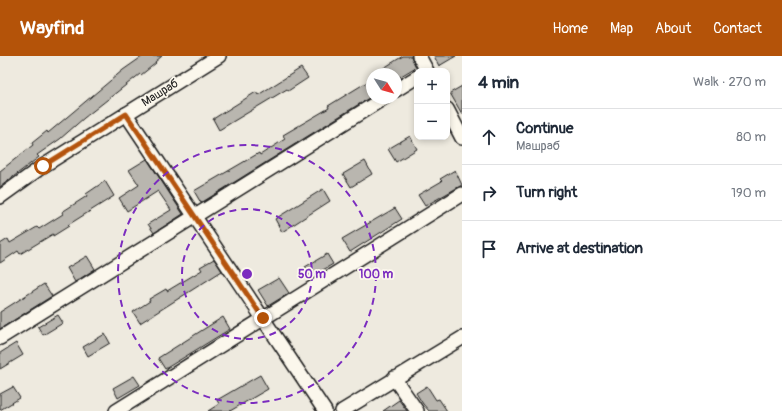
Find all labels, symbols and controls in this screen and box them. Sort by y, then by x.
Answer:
text: Wayfind [20,16,84,40]
text: Home [553,20,588,37]
text: Map [610,20,633,37]
text: About [655,20,691,37]
text: Contact [713,20,762,37]
north arrow [366,68,402,104]
map controls [414,68,450,140]
button: + [414,68,450,104]
text: 4 min [478,72,519,93]
text: Walk · 270 m [693,74,766,90]
street label: Машраб [139,76,181,110]
button: − [414,104,450,140]
text: Continue [516,119,574,138]
icon: ahead [478,126,500,148]
text: 80 m [736,129,766,145]
text: Машраб [516,138,560,154]
route start [34,157,52,175]
icon: right [478,182,500,204]
text: Turn right [516,183,577,202]
text: 190 m [731,185,766,201]
icon: arrive [478,238,500,260]
text: Arrive at destination [516,239,643,258]
centre of rings [240,267,254,281]
text: 50 m [298,267,326,282]
text: 100 m [359,267,394,282]
route end [254,309,272,327]

